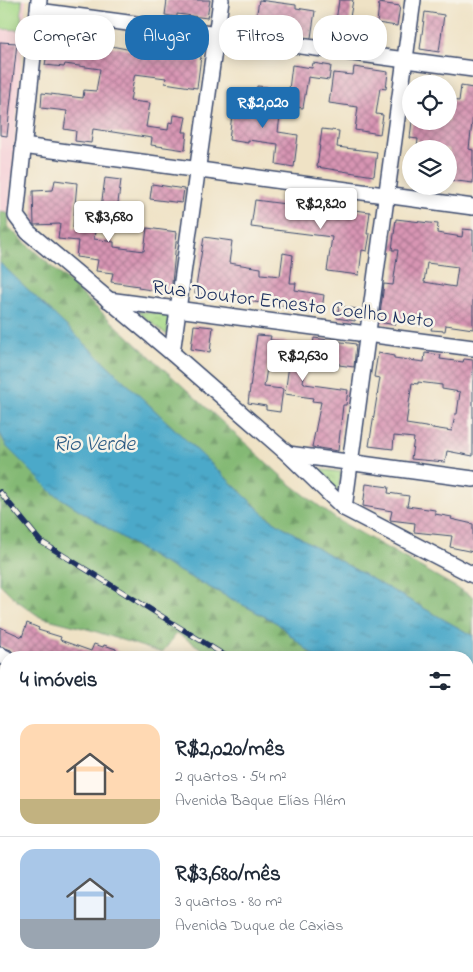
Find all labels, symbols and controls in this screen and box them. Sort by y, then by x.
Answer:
chip: Comprar [15,15,115,60]
chip: Alugar [125,15,209,60]
chip: Filtros [219,15,303,60]
chip: Novo [313,15,387,60]
map controls [402,75,457,195]
button: locate [402,75,457,130]
pin: R$2,020 [217,86,309,129]
text: R$2,020 [237,91,289,115]
button: layers [402,140,457,195]
pin: R$2,820 [275,188,367,230]
text: R$2,820 [296,192,346,216]
pin: R$3,680 [63,200,155,243]
text: R$3,680 [85,205,133,229]
street label: Rua Doutor Ernesto Coelho Neto [150,273,436,337]
pin: R$2,630 [257,340,349,382]
text: R$2,630 [278,344,328,368]
water label: Rio Verde [53,429,136,461]
text: 4 imóveis [20,666,98,696]
icon: filters [426,667,454,695]
text: R$2,020/mês [175,735,285,765]
icon: home [60,744,120,804]
text: 2 quartos · 54 m² [175,765,286,789]
text: Avenida Baque Elías Além [175,789,346,813]
text: R$3,680/mês [175,860,281,890]
icon: home [60,869,120,929]
text: 3 quartos · 80 m² [175,890,282,914]
text: Avenida Duque de Caxias [175,914,343,938]

